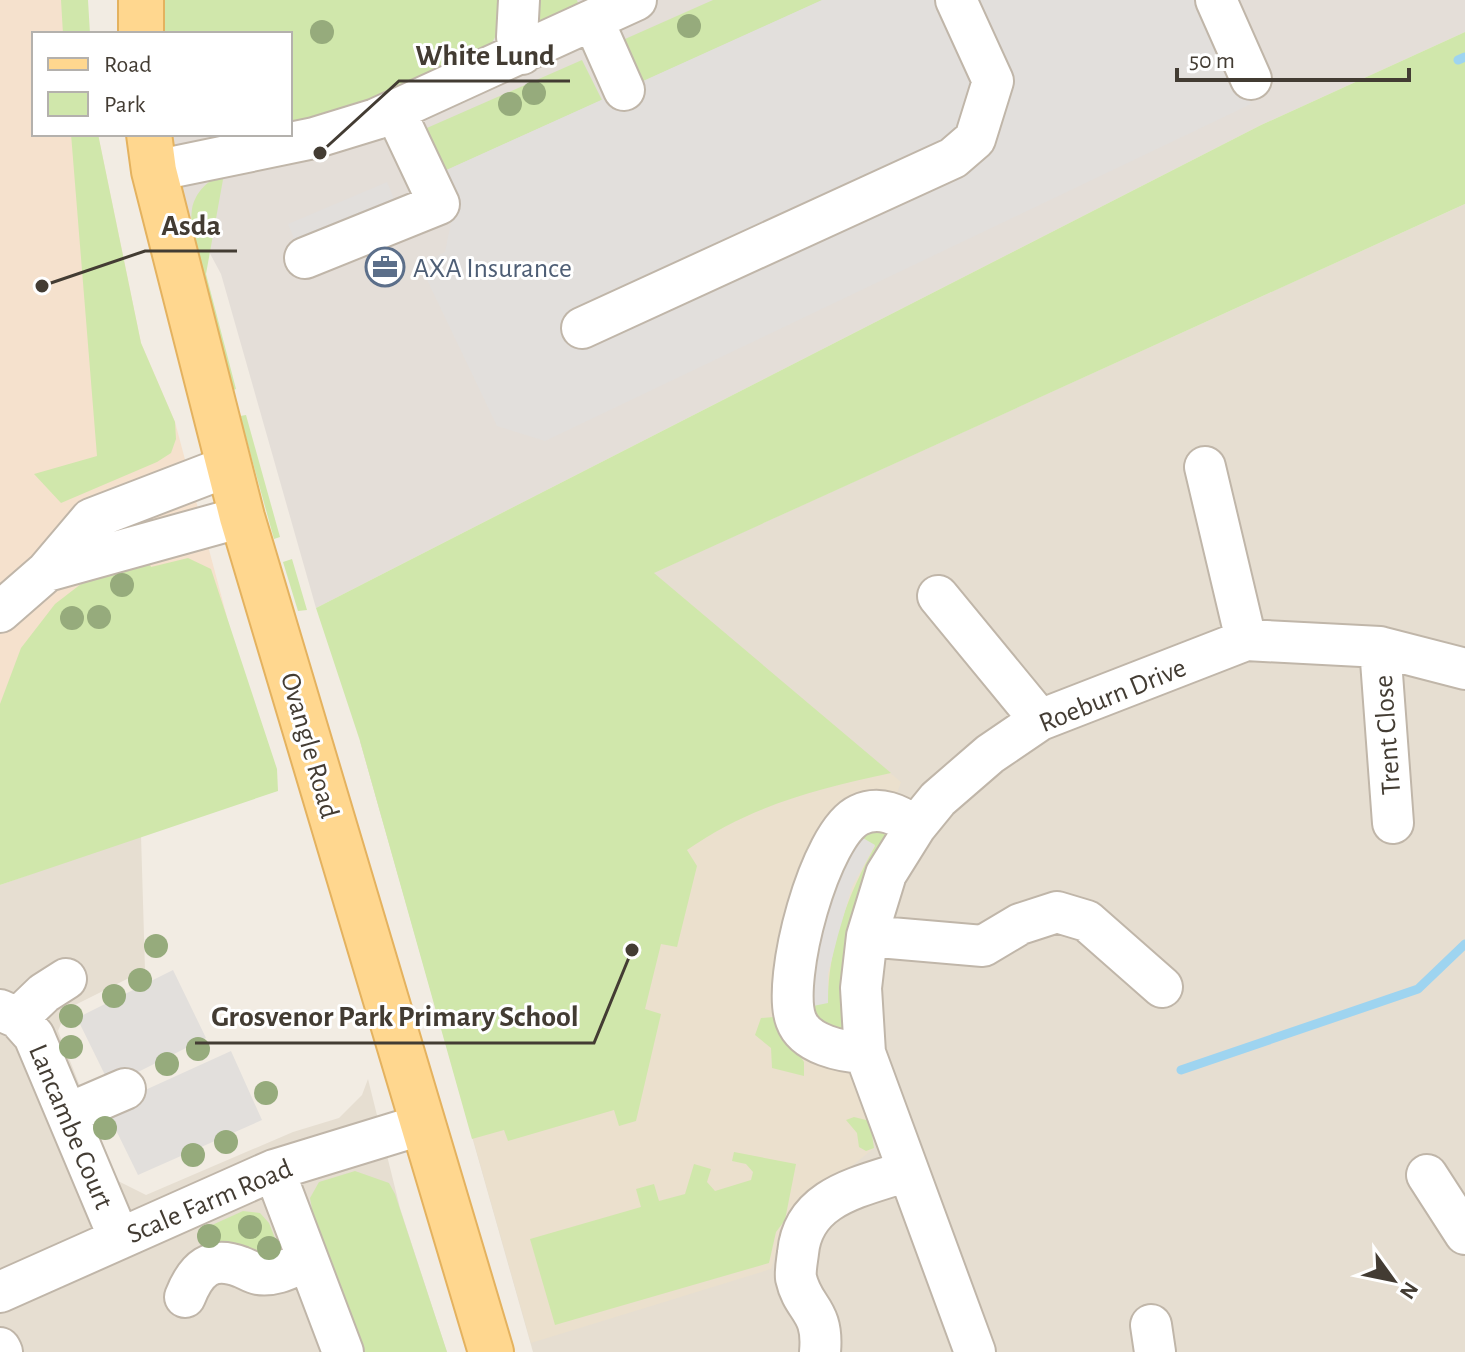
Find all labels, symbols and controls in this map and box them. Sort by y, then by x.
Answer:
callout: White Lund [399,27,570,81]
legend [32,32,292,136]
scale bar [1177,32,1409,82]
text: White Lund [415,41,555,71]
text: 50 m [1189,49,1235,73]
text: Road [104,53,152,77]
text: Park [104,93,145,117]
callout: Asda [145,197,237,251]
text: Asda [161,211,221,241]
office icon: AXA Insurance [364,246,406,288]
place label: AXA Insurance [413,255,572,283]
street label: Roeburn Drive [1035,654,1190,738]
street label: Ovangle Road [275,670,343,822]
street label: Trent Close [1370,674,1406,796]
callout: Grosvenor Park Primary School [195,989,594,1043]
text: Grosvenor Park Primary School [211,1002,579,1032]
street label: Lancambe Court [23,1040,117,1213]
street label: Scale Farm Road [123,1155,296,1249]
north arrow [1353,1240,1433,1320]
text: N [1396,1278,1422,1303]

